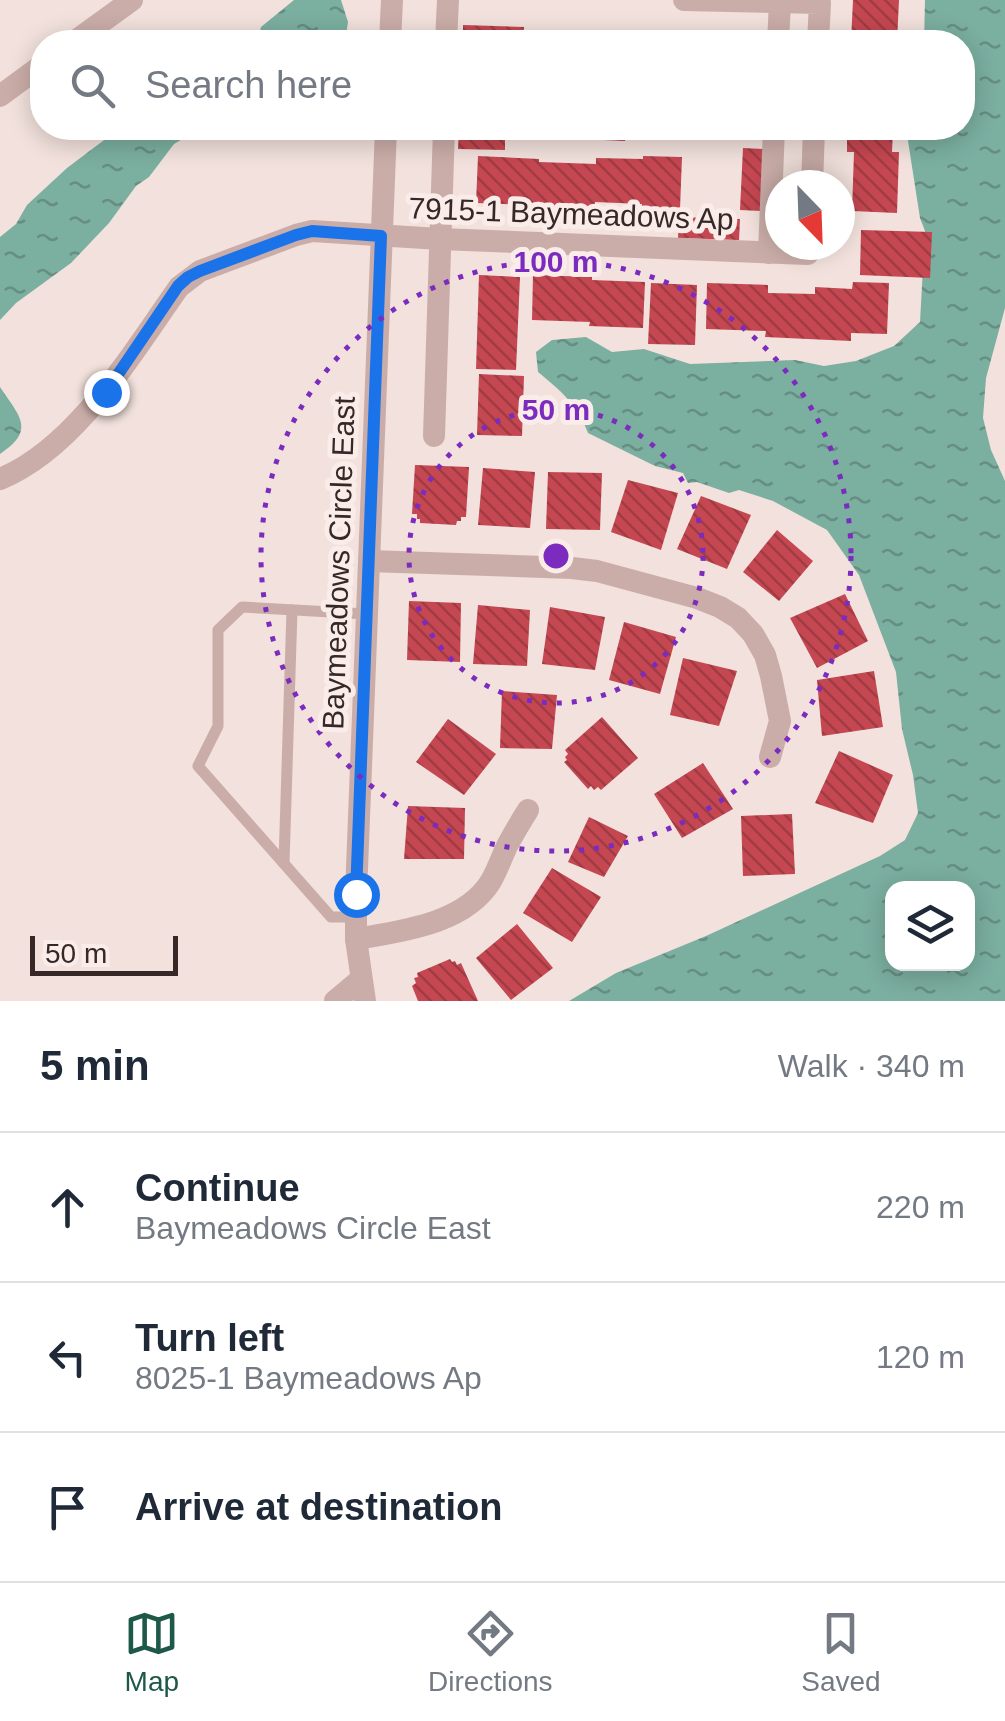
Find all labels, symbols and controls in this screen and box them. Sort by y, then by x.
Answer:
search box [30,30,975,140]
icon: search [65,58,120,113]
text: Search here [145,64,352,106]
north arrow [765,170,855,260]
street label: 7915-1 Baymeadows Ap [408,191,734,236]
text: 100 m [513,245,599,278]
route end [84,370,130,416]
text: 50 m [522,393,590,426]
street label: Baymeadows Circle East [316,395,361,730]
centre of rings [538,538,574,574]
route start [334,872,380,918]
map controls [885,881,975,971]
button: layers [885,881,975,971]
scale bar [30,931,178,976]
text: 50 m [45,938,107,969]
text: 5 min [40,1042,150,1089]
text: Walk · 340 m [778,1048,965,1084]
text: Continue [135,1167,300,1209]
icon: ahead [40,1180,95,1235]
text: 220 m [876,1189,965,1225]
text: Baymeadows Circle East [135,1210,491,1246]
text: Turn left [135,1317,284,1359]
icon: left [40,1330,95,1385]
text: 120 m [876,1339,965,1375]
text: 8025-1 Baymeadows Ap [135,1360,482,1396]
icon: arrive [40,1480,95,1535]
text: Arrive at destination [135,1486,502,1528]
tab: Map [124,1606,179,1698]
tab: Directions [428,1606,553,1698]
tab: Saved [801,1606,881,1698]

